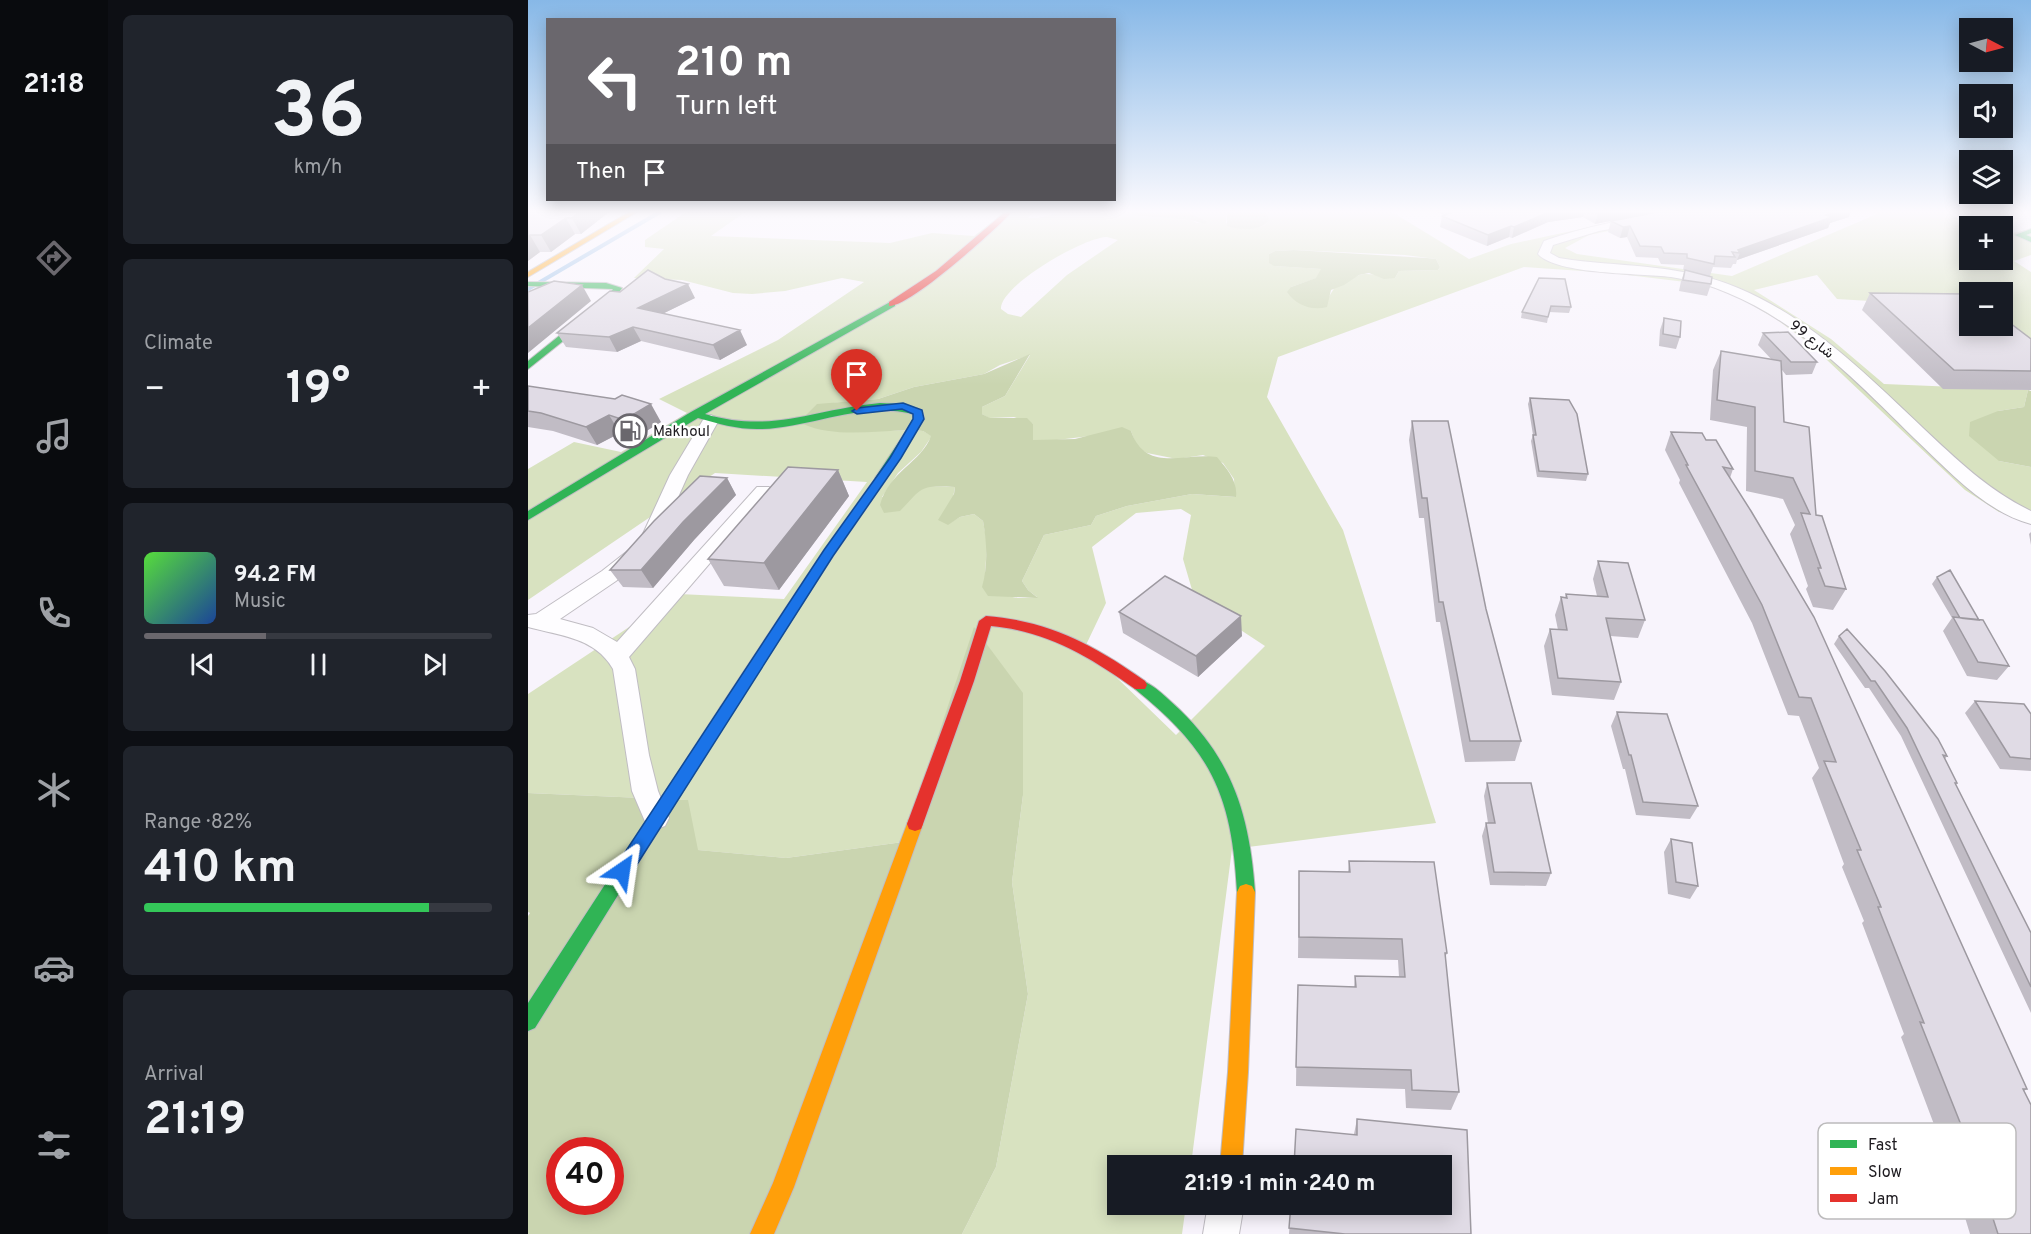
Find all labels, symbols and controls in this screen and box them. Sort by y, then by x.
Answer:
north arrow [1959,18,2013,72]
map controls [1959,18,2013,336]
text: 210 m [675,38,792,91]
icon: left [576,42,654,120]
text: 36 [271,66,365,165]
text: 21:18 [23,68,85,102]
button: sound [1959,84,2013,138]
text: Turn left [675,90,777,124]
button: layers [1959,150,2013,204]
text: km/h [294,155,342,181]
icon: arrive [638,156,671,189]
text: Then [576,159,626,186]
button: + [1959,216,2013,270]
icon: directions [33,237,75,279]
button: − [1959,282,2013,336]
street label: شارع 99 [1785,317,1837,364]
text: Climate [144,331,213,357]
pin [831,349,882,411]
icon: arrive [840,358,873,391]
text: 19° [286,362,350,419]
text: − [144,370,165,412]
text: + [471,370,492,412]
fuel station icon: Makhoul [612,413,648,449]
icon: music [33,415,75,457]
place label: Makhoul [653,423,710,442]
text: 94.2 FM [234,562,316,589]
text: Music [234,589,286,615]
icon: phone [33,592,75,634]
icon: previous [186,648,219,681]
icon: pause [302,648,335,681]
icon: next [418,648,451,681]
icon: climate [33,769,75,811]
text: Range · 82% [144,810,252,836]
position arrow [590,839,654,903]
text: 410 km [144,841,296,898]
icon: car [33,947,75,989]
text: Arrival [144,1062,204,1088]
text: 21:19 [144,1093,246,1150]
legend [1818,1123,2016,1219]
icon: filters [33,1124,75,1166]
text: Fast [1868,1136,1898,1156]
speed limit sign: 40 [546,1137,624,1215]
text: Slow [1868,1163,1902,1183]
text: 21:19 · 1 min · 240 m [1184,1171,1375,1198]
text: Jam [1868,1190,1899,1210]

